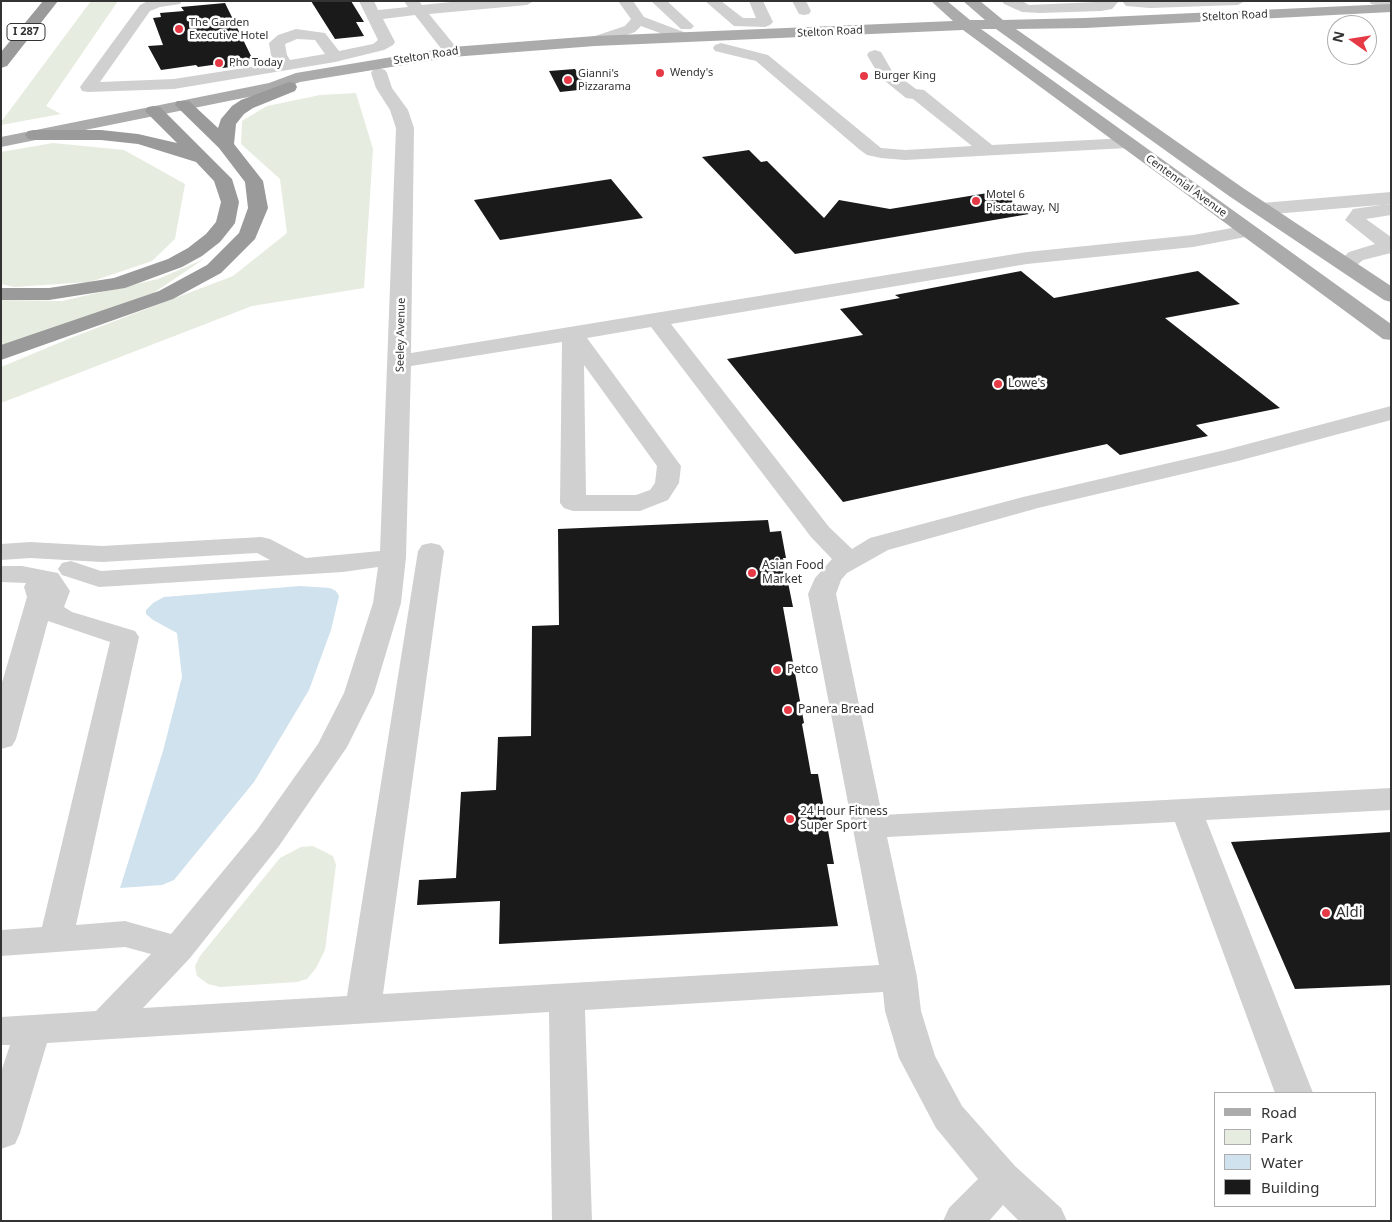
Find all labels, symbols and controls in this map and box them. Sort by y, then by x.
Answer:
street label: Stelton Road [1202,8,1268,24]
north arrow [1327,15,1377,65]
place label: The Garden Executive Hotel [189,16,268,42]
marker: The Garden Executive Hotel [173,23,185,35]
road number: I 287 [7,24,45,41]
street label: Stelton Road [797,24,863,40]
text: N [1327,29,1348,44]
street label: Stelton Road [392,44,460,68]
place label: Pho Today [229,56,283,70]
marker: Pho Today [213,57,225,69]
place label: Wendy's [670,66,713,80]
place label: Gianni's Pizzarama [578,67,631,93]
marker: Wendy's [654,67,666,79]
place label: Burger King [874,69,936,83]
marker: Burger King [858,70,870,82]
marker: Gianni's Pizzarama [562,74,574,86]
street label: Centennial Avenue [1143,152,1229,220]
place label: Motel 6 Piscataway, NJ [986,188,1060,214]
marker: Motel 6 Piscataway, NJ [970,195,982,207]
street label: Seeley Avenue [394,298,408,372]
place label: Lowe's [1008,377,1045,391]
marker: Lowe's [992,378,1004,390]
place label: Asian Food Market [762,559,824,587]
marker: Asian Food Market [746,567,758,579]
place label: Petco [787,663,818,677]
marker: Petco [771,664,783,676]
place label: Panera Bread [798,703,874,717]
marker: Panera Bread [782,704,794,716]
place label: 24 Hour Fitness Super Sport [800,805,888,833]
marker: 24 Hour Fitness Super Sport [784,813,796,825]
place label: Aldi [1336,904,1363,922]
marker: Aldi [1320,907,1332,919]
legend [1214,1092,1377,1207]
text: Road [1261,1102,1297,1122]
text: Park [1261,1127,1293,1147]
text: Water [1261,1152,1303,1172]
text: Building [1261,1177,1319,1197]

